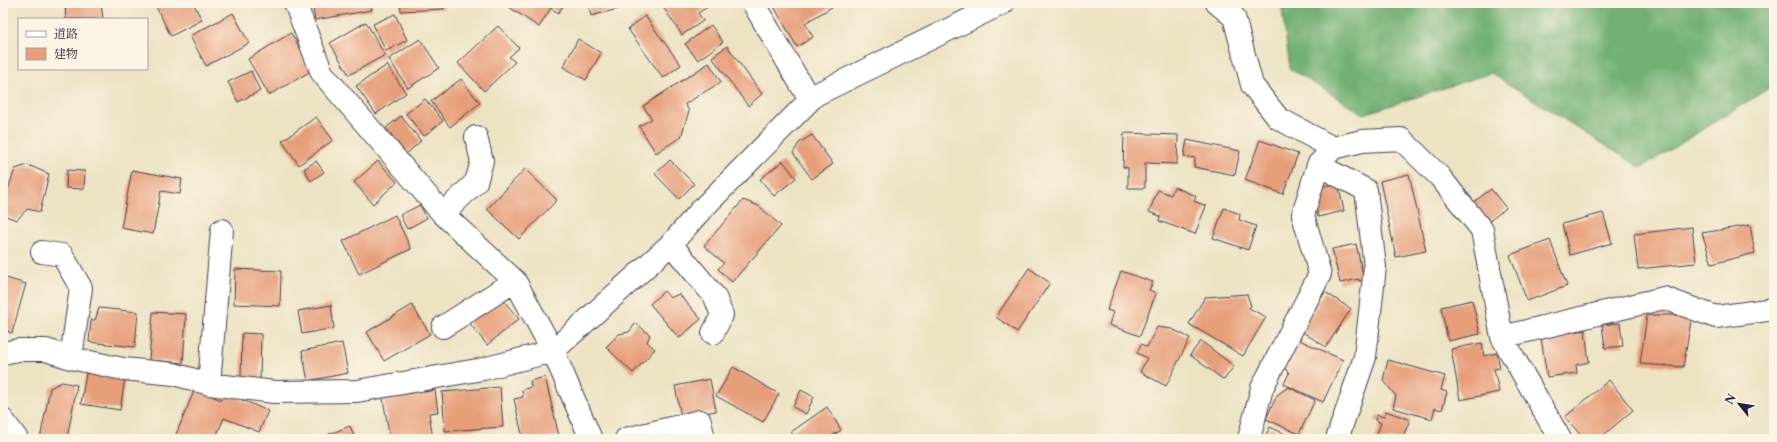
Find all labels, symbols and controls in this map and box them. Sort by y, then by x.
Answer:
legend [18,18,148,70]
text: 道路 [54,26,78,41]
text: 建物 [54,46,78,61]
north arrow [1719,384,1759,424]
text: N [1722,391,1739,407]

